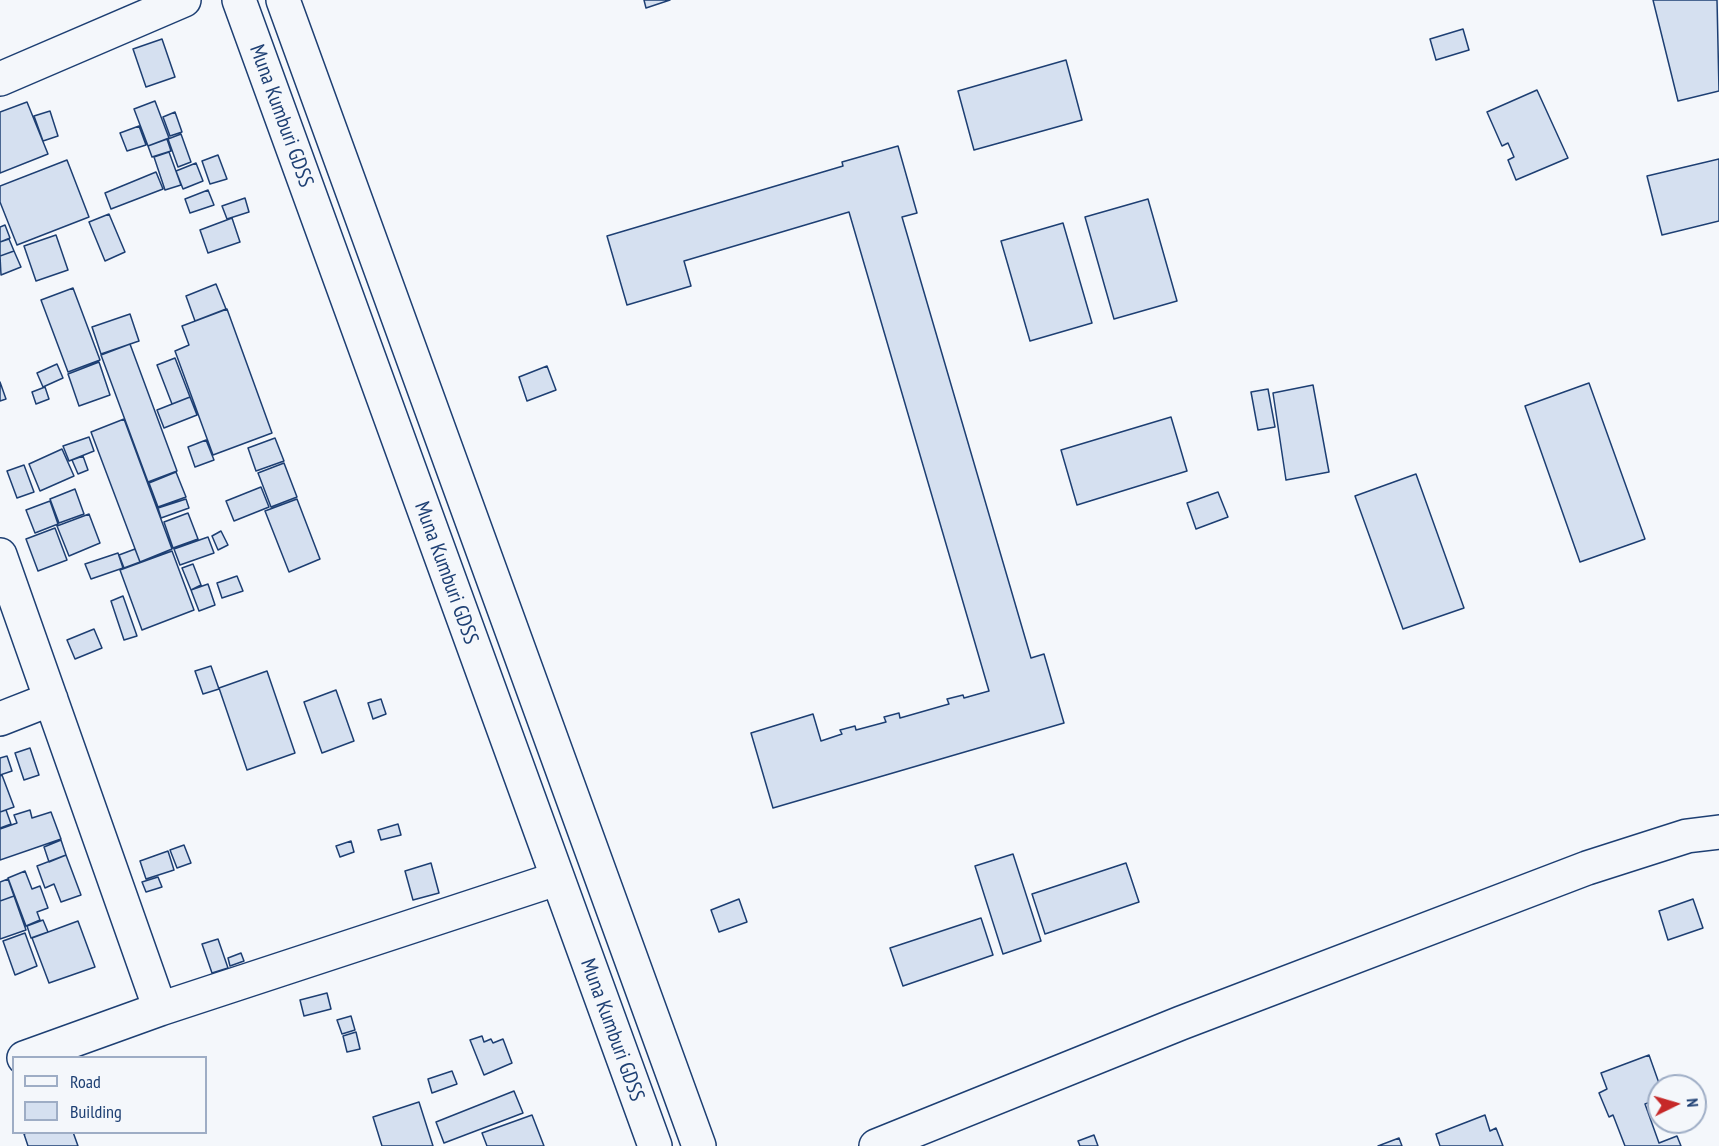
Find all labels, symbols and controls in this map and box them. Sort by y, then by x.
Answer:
street label: Muna Kumburi GDSS [244,41,318,191]
street label: Muna Kumburi GDSS [409,498,483,648]
street label: Muna Kumburi GDSS [575,955,649,1105]
legend [12,1056,207,1134]
text: Road [70,1070,101,1093]
north arrow [1647,1074,1707,1134]
text: N [1683,1097,1703,1108]
text: Building [70,1100,122,1123]

